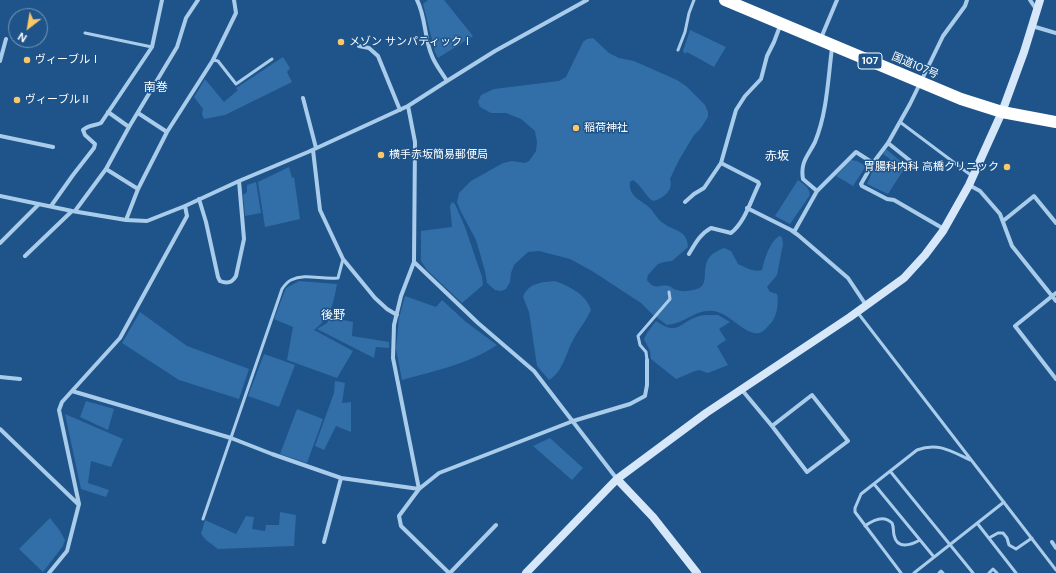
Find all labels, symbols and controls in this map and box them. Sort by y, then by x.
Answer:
north arrow [8,8,48,48]
text: N [15,29,29,45]
place label: メゾン サンパティックⅠ [349,35,473,49]
marker: メゾン サンパティックⅠ [336,37,346,47]
street label: 国道107号 [890,50,940,82]
place label: ヴィーブルⅠ [35,53,101,67]
road number: 107 [858,53,882,69]
marker: ヴィーブルⅠ [22,55,32,65]
district label: 南巻 [144,81,168,95]
place label: ヴィーブルⅡ [25,93,91,107]
marker: ヴィーブルⅡ [12,95,22,105]
place label: 稲荷神社 [584,121,628,135]
marker: 稲荷神社 [571,123,581,133]
place label: 横手赤坂簡易郵便局 [389,148,488,162]
marker: 横手赤坂簡易郵便局 [376,150,386,160]
district label: 赤坂 [765,150,789,164]
place label: 胃腸科内科 高橋クリニック [864,160,999,174]
marker: 胃腸科内科 高橋クリニック [1002,162,1012,172]
district label: 後野 [321,309,345,323]

